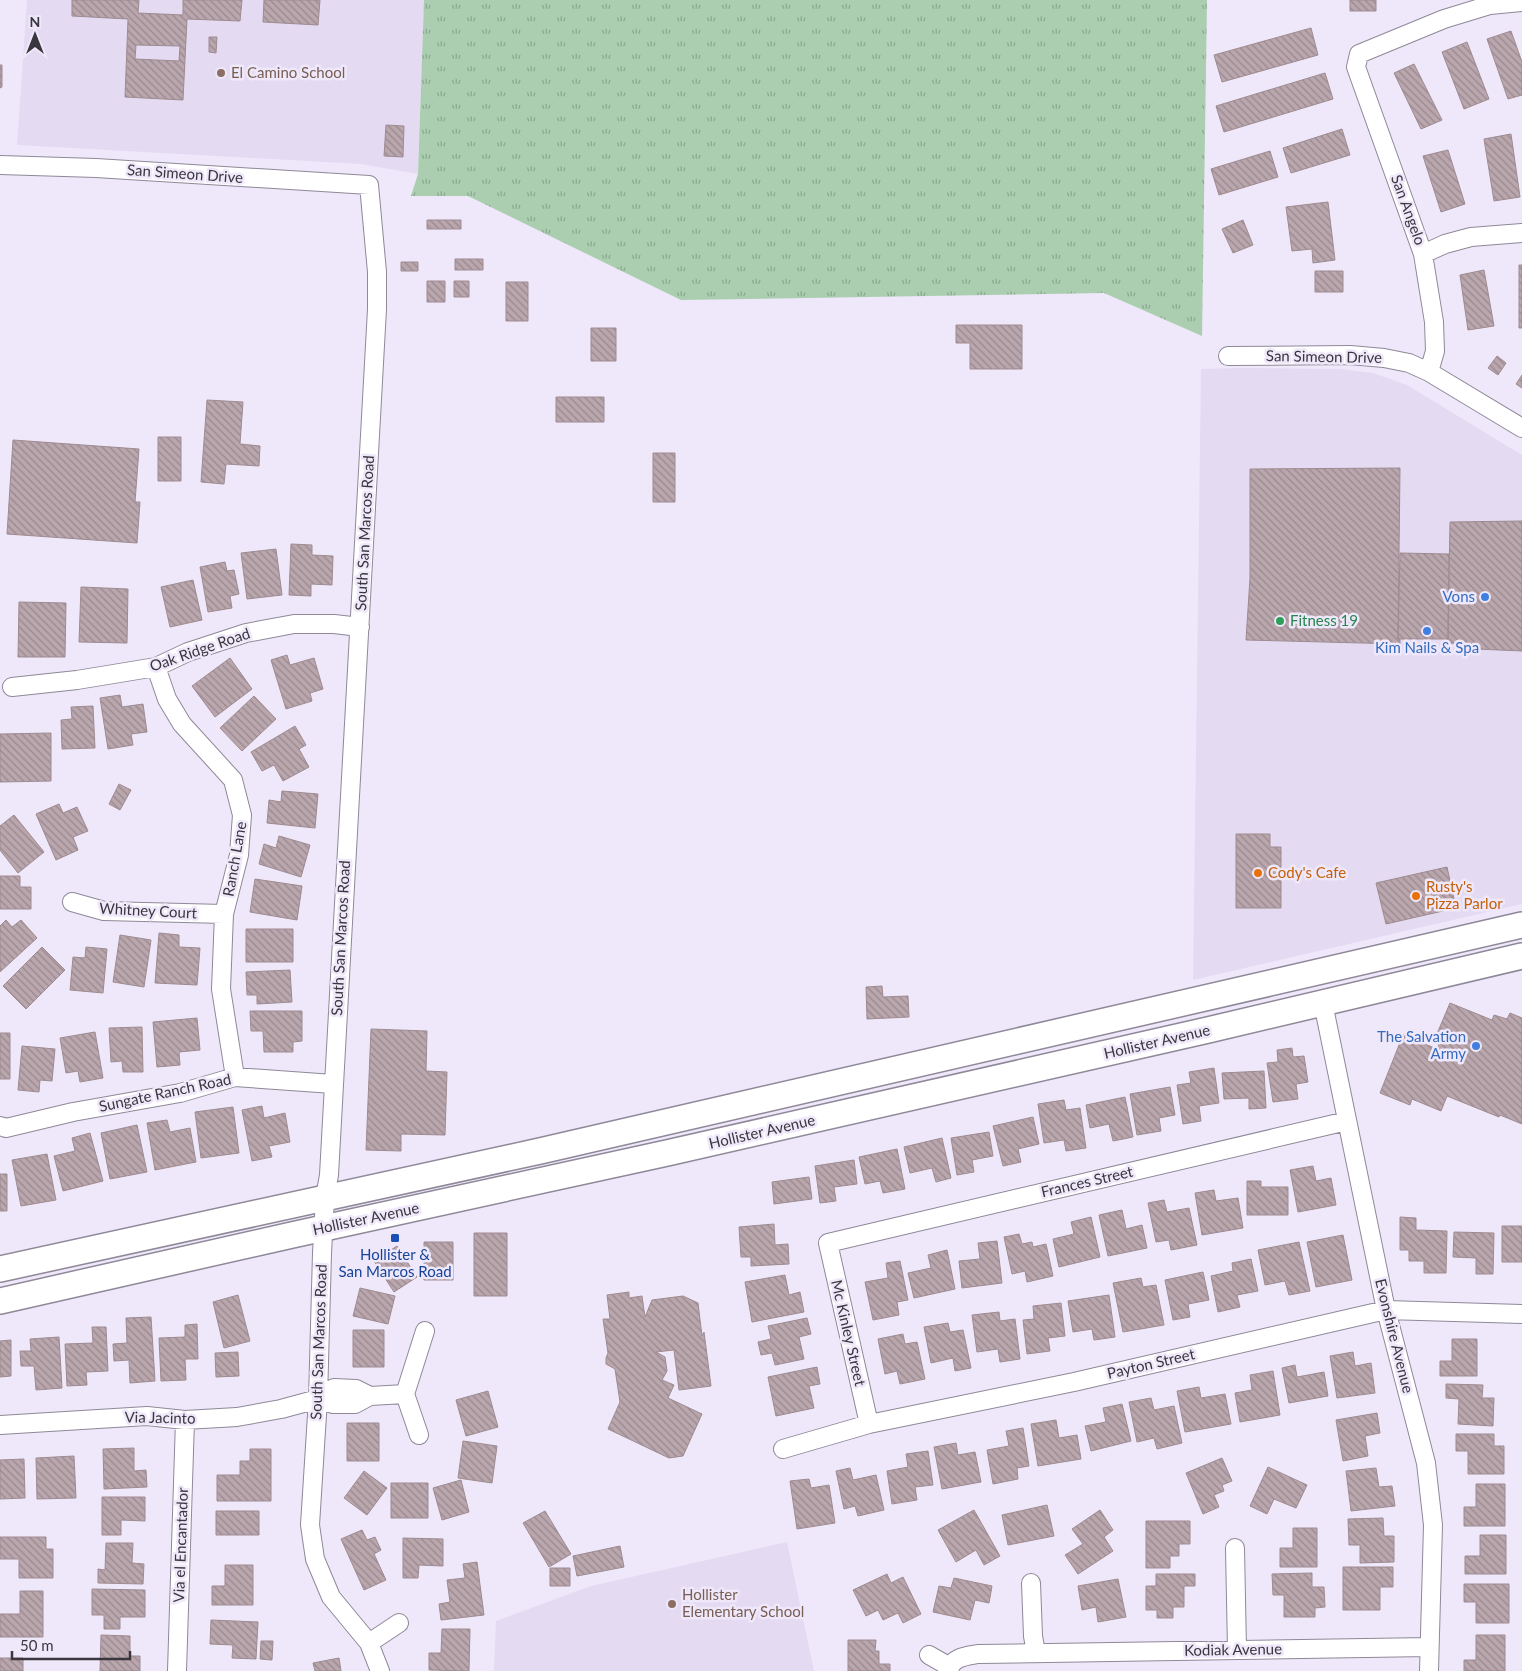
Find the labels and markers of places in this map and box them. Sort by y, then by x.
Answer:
place label: El Camino School [231,63,345,81]
marker: El Camino School [215,67,227,79]
place label: Vons [1443,587,1475,605]
marker: Vons [1479,591,1491,603]
place label: Fitness 19 [1290,611,1358,629]
marker: Fitness 19 [1274,615,1286,627]
marker: Kim Nails & Spa [1421,625,1433,637]
place label: Kim Nails & Spa [1375,638,1479,656]
place label: Cody's Cafe [1268,863,1346,881]
marker: Cody's Cafe [1252,867,1264,879]
place label: Rusty's Pizza Parlor [1426,877,1503,912]
marker: Rusty's Pizza Parlor [1410,890,1422,902]
place label: The Salvation Army [1377,1027,1466,1062]
marker: The Salvation Army [1470,1040,1482,1052]
marker: Hollister & San Marcos Road [389,1232,401,1244]
place label: Hollister & San Marcos Road [338,1245,452,1280]
place label: Hollister Elementary School [682,1585,804,1620]
marker: Hollister Elementary School [666,1598,678,1610]

